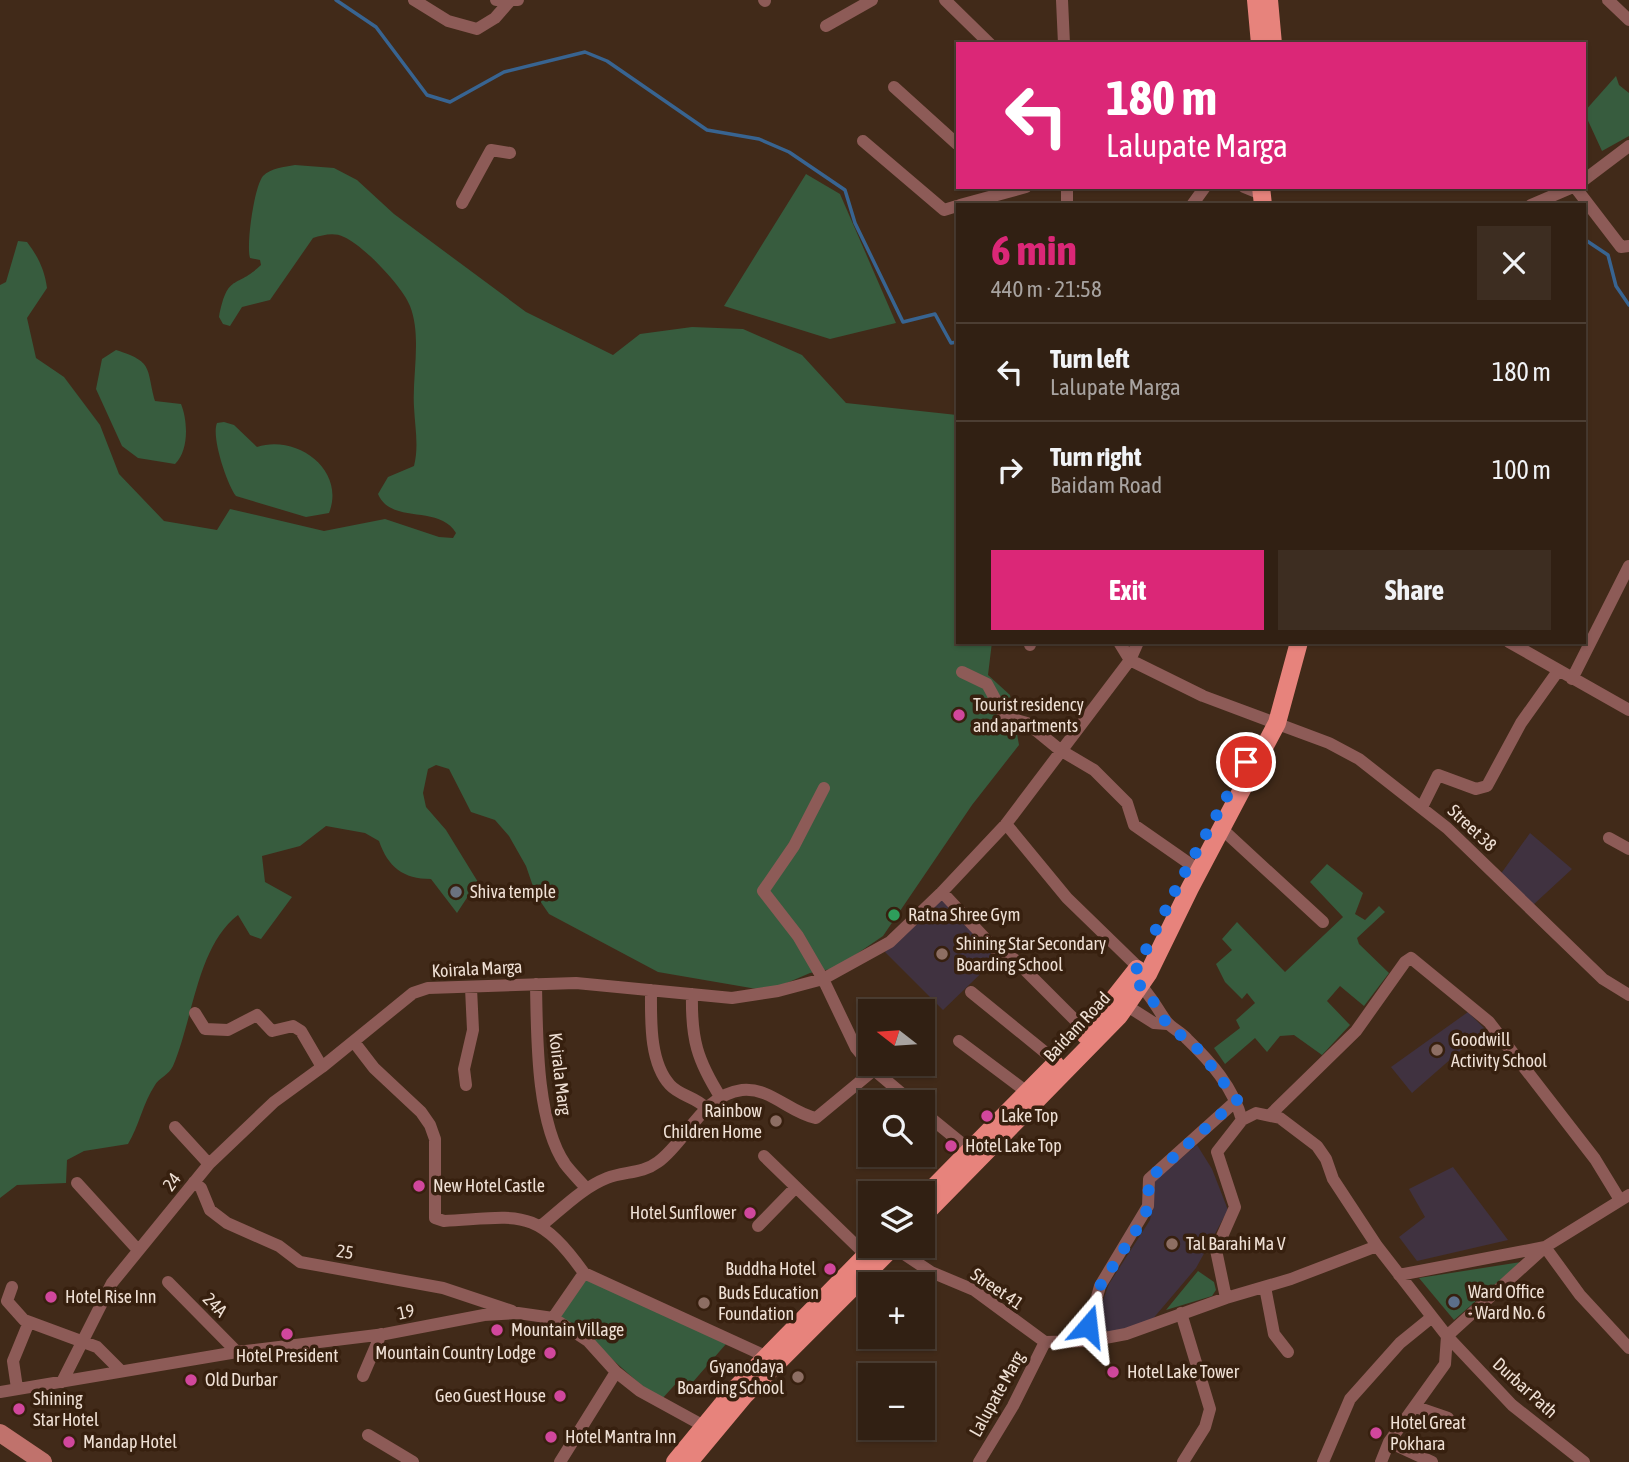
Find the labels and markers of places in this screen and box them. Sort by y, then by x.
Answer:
place label: Tourist residency and apartments [973,694,1084,736]
marker: Tourist residency and apartments [951,707,967,723]
pin [1216,732,1276,792]
place label: Shiva temple [470,881,556,902]
marker: Shiva temple [448,884,464,900]
place label: Ratna Shree Gym [908,904,1020,925]
marker: Ratna Shree Gym [886,907,902,923]
place label: Shining Star Secondary Boarding School [956,933,1106,975]
marker: Shining Star Secondary Boarding School [934,946,950,962]
place label: Goodwill Activity School [1451,1029,1547,1071]
marker: Goodwill Activity School [1429,1042,1445,1058]
place label: Rainbow Children Home [663,1100,762,1142]
place label: Lake Top [1001,1105,1058,1126]
marker: Lake Top [979,1108,995,1124]
marker: Rainbow Children Home [768,1113,784,1129]
place label: Hotel Lake Top [965,1135,1062,1156]
marker: Hotel Lake Top [943,1138,959,1154]
place label: New Hotel Castle [433,1175,545,1196]
marker: New Hotel Castle [411,1178,427,1194]
place label: Hotel Sunflower [630,1202,737,1223]
marker: Hotel Sunflower [742,1205,758,1221]
place label: Tal Barahi Ma V [1186,1233,1286,1254]
marker: Tal Barahi Ma V [1164,1236,1180,1252]
place label: Buddha Hotel [725,1258,816,1279]
marker: Buddha Hotel [822,1261,838,1277]
place label: Ward Office - Ward No. 6 [1468,1281,1545,1323]
place label: Buds Education Foundation [718,1282,819,1324]
place label: Hotel Rise Inn [65,1286,157,1307]
marker: Hotel Rise Inn [43,1289,59,1305]
marker: Ward Office - Ward No. 6 [1446,1294,1462,1310]
marker: Buds Education Foundation [696,1295,712,1311]
place label: Mountain Village [511,1319,624,1340]
marker: Mountain Village [489,1322,505,1338]
marker: Hotel President [279,1326,295,1342]
place label: Mountain Country Lodge [375,1342,536,1363]
place label: Hotel President [236,1345,338,1366]
marker: Mountain Country Lodge [542,1345,558,1361]
place label: Gyanodaya Boarding School [677,1356,784,1398]
place label: Hotel Lake Tower [1127,1361,1240,1382]
marker: Hotel Lake Tower [1105,1364,1121,1380]
place label: Old Durbar [205,1369,278,1390]
marker: Gyanodaya Boarding School [790,1369,806,1385]
marker: Old Durbar [183,1372,199,1388]
place label: Geo Guest House [435,1385,546,1406]
place label: Shining Star Hotel [33,1388,99,1430]
marker: Geo Guest House [552,1388,568,1404]
marker: Shining Star Hotel [11,1401,27,1417]
place label: Hotel Great Pokhara [1390,1412,1466,1454]
marker: Hotel Great Pokhara [1368,1425,1384,1441]
place label: Hotel Mantra Inn [565,1426,677,1447]
marker: Hotel Mantra Inn [543,1429,559,1445]
place label: Mandap Hotel [83,1431,177,1452]
marker: Mandap Hotel [61,1434,77,1450]

